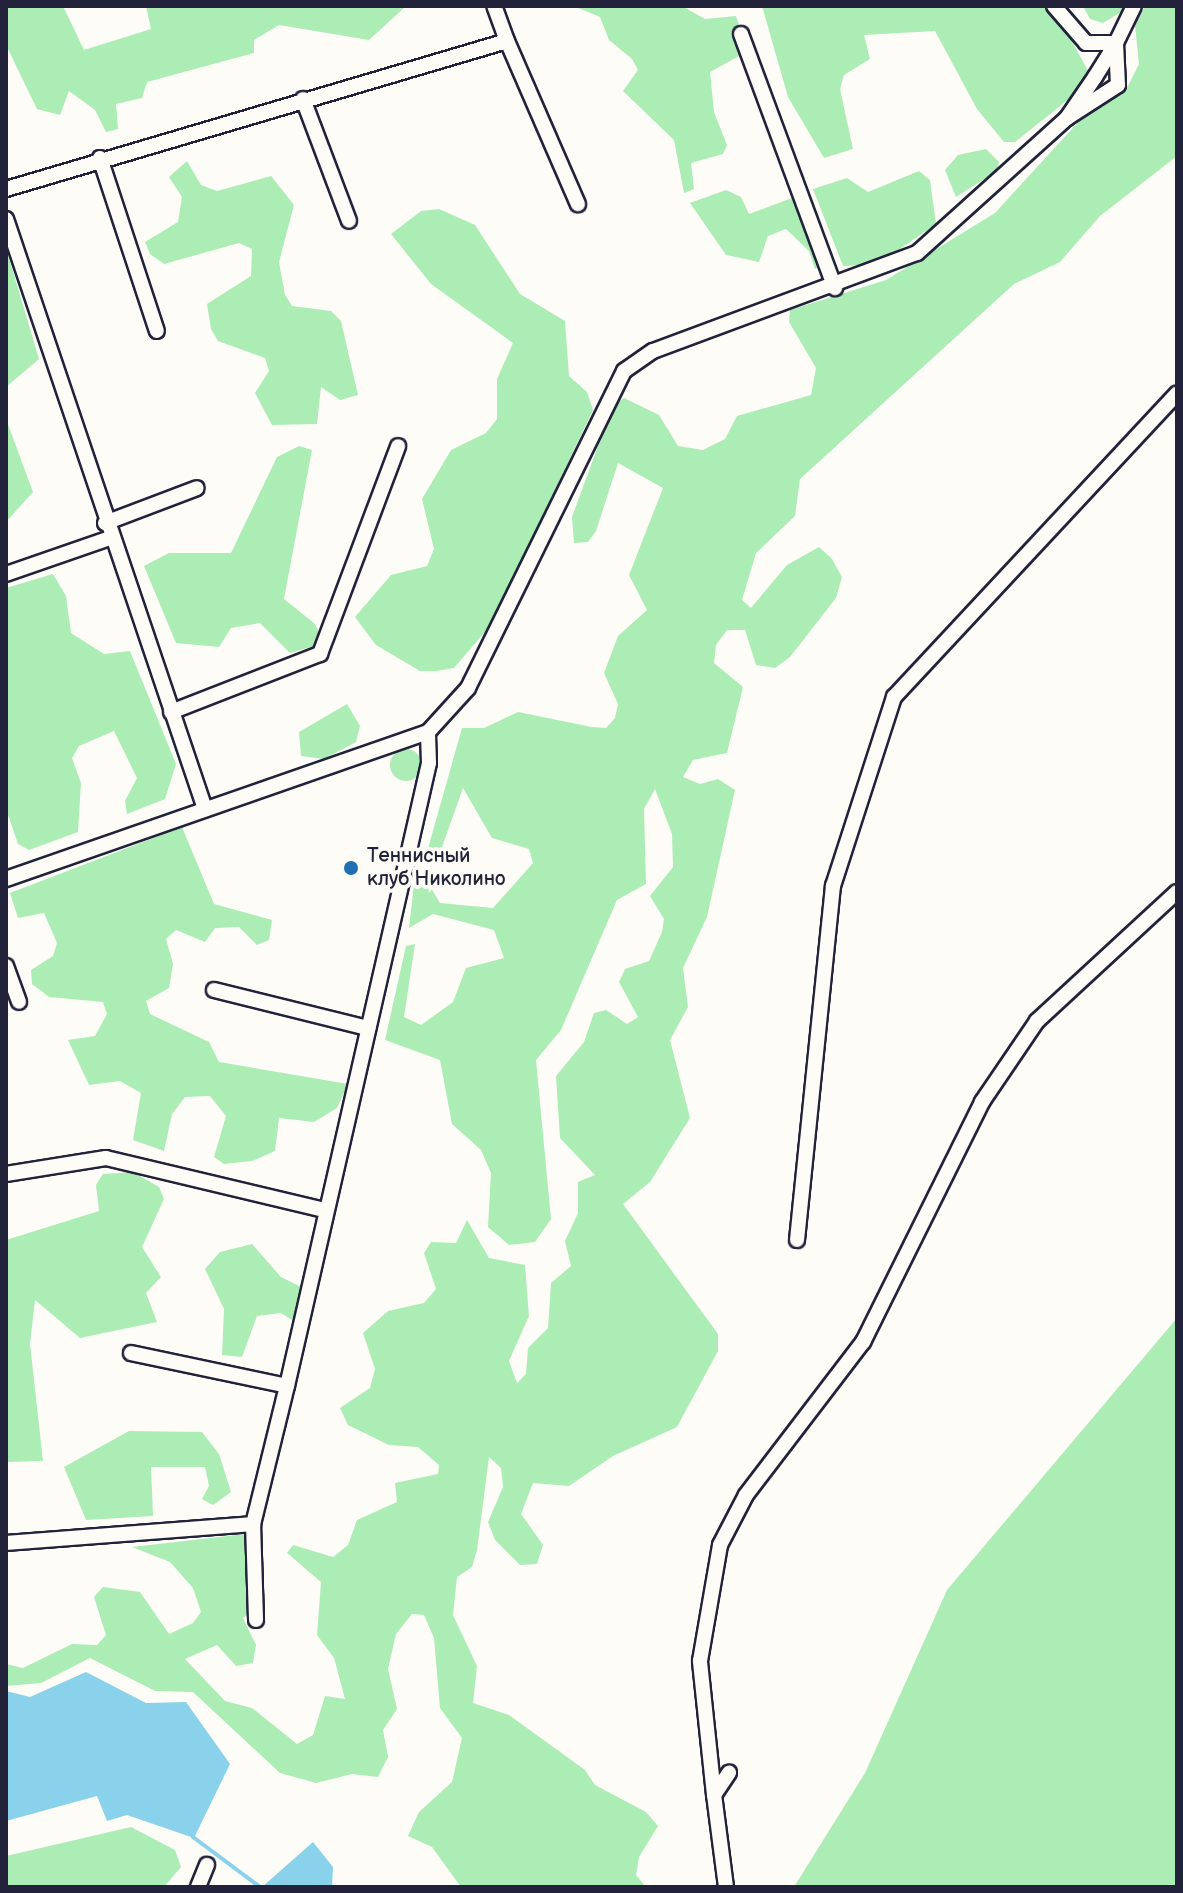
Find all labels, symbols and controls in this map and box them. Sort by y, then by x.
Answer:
place label: Теннисный клуб Николино [367,844,505,891]
marker: Теннисный клуб Николино [342,859,360,877]

